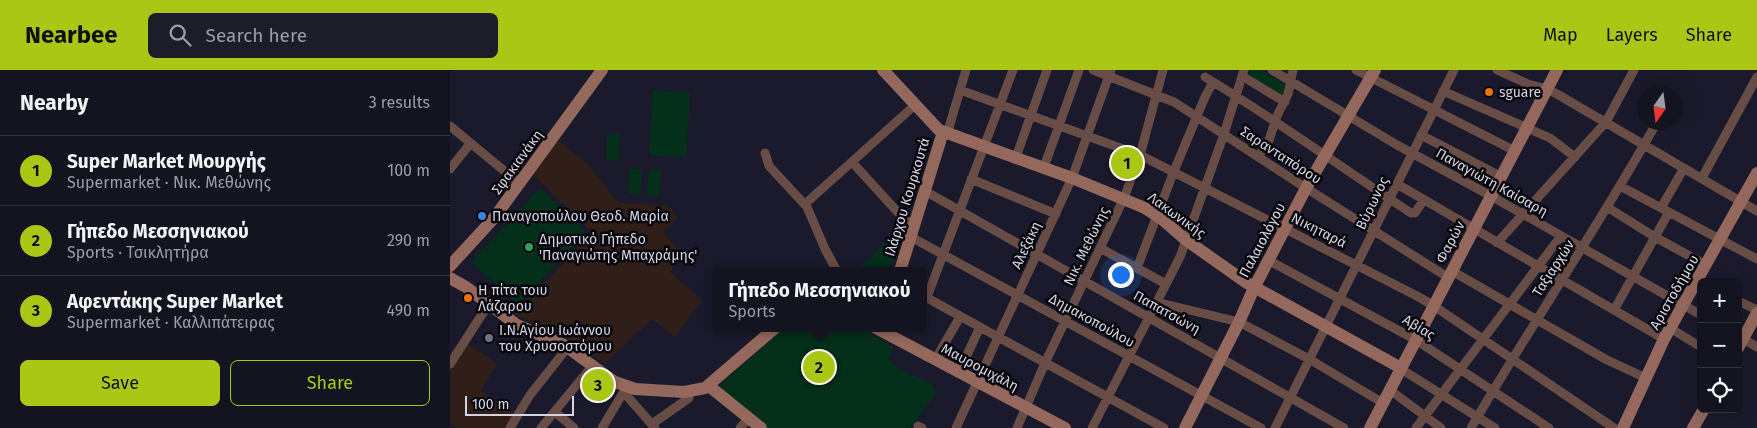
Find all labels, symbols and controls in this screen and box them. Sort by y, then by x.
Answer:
search box [148,13,498,58]
text: Nearbee [25,21,118,49]
icon: search [166,21,194,49]
text: Search here [206,24,307,47]
text: Map [1543,24,1578,46]
text: Layers [1606,24,1658,46]
text: Share [1686,24,1732,46]
place label: sguare [1499,84,1541,101]
north arrow [1637,85,1682,130]
marker: sguare [1483,86,1495,98]
text: Nearby [20,90,88,116]
text: 3 results [369,93,430,112]
street label: Σαρανταπόρου [1237,123,1324,188]
street label: Σφακιανάκη [488,127,546,198]
street label: Ιλάρχου Κουρκουτά [881,136,934,258]
pin: 1 [1111,144,1143,182]
street label: Παναγιώτη Καίσαρη [1433,145,1551,220]
text: Super Market Μουργής [67,150,266,173]
text: 1 [32,161,40,180]
text: 100 m [387,161,430,180]
text: Supermarket · Νικ. Μεθώνης [67,173,271,192]
street label: Βύρωνος [1352,174,1393,233]
street label: Λακωνικής [1144,189,1209,242]
street label: Παλαιολόγου [1236,200,1289,281]
street label: Νικ. Μεθώνης [1060,203,1113,289]
place label: Παναγοπούλου Θεοδ. Μαρία [492,208,669,225]
street label: Νικηταρά [1288,209,1349,252]
marker: Παναγοπούλου Θεοδ. Μαρία [476,210,488,222]
street label: Φαρών [1432,218,1469,266]
street label: Αλεξάκη [1008,219,1045,272]
text: Γήπεδο Μεσσηνιακού [67,220,249,243]
text: 2 [32,231,40,250]
text: 290 m [387,231,430,250]
place label: Δημοτικό Γήπεδο 'Παναγιώτης Μπαχράμης' [539,231,697,264]
street label: Ταξιαρχών [1529,236,1578,300]
marker: Δημοτικό Γήπεδο 'Παναγιώτης Μπαχράμης' [523,241,535,253]
text: Sports · Τσικλητήρα [67,243,209,262]
street label: Αριστοδήμου [1646,252,1703,333]
your location [1108,262,1134,288]
popup [712,267,927,332]
map controls [1697,278,1742,413]
button: + [1697,278,1742,323]
text: Γήπεδο Μεσσηνιακού [729,279,910,302]
place label: Η πίτα τοιυ Λάζαρου [478,282,548,315]
street label: Παπατσώνη [1130,287,1203,338]
text: Αφεντάκης Super Market [67,290,283,313]
street label: Δημακοπούλου [1046,290,1138,351]
marker: Η πίτα τοιυ Λάζαρου [462,292,474,304]
text: 3 [32,301,40,320]
text: 490 m [387,301,430,320]
text: Sports [729,302,776,321]
street label: Αβίας [1399,311,1439,344]
text: Supermarket · Καλλιπάτειρας [67,313,275,332]
place label: Ι.Ν.Αγίου Ιωάννου του Χρυσοστόμου [498,322,612,355]
button: − [1697,323,1742,368]
marker: Ι.Ν.Αγίου Ιωάννου του Χρυσοστόμου [483,332,495,344]
street label: Μαυρομιχάλη [938,340,1021,395]
pin: 2 [803,348,835,386]
button: Save [20,360,220,406]
button: Share [230,360,430,406]
pin: 3 [582,366,614,404]
button: locate [1697,368,1742,413]
scale bar [465,393,574,416]
text: 100 m [472,396,509,413]

